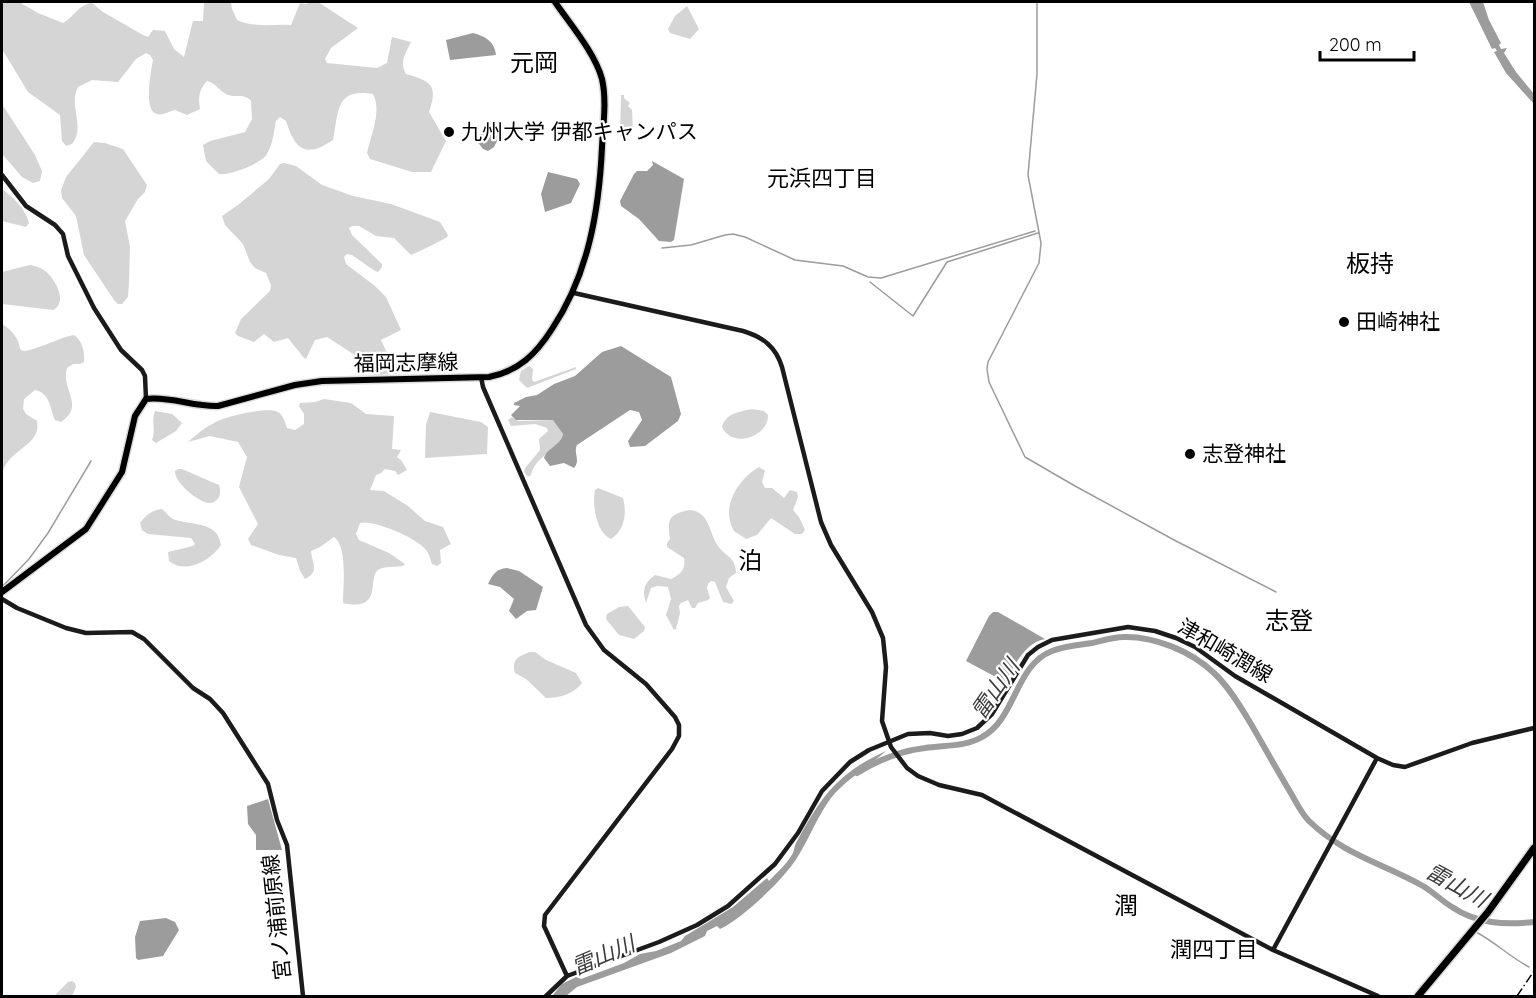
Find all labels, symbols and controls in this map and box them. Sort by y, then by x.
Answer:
scale bar [1320,24,1414,62]
text: 200 m [1329,33,1382,56]
district label: 元岡 [510,47,558,77]
place label: 九州大学 伊都キャンパス [461,118,698,144]
marker: 九州大学 伊都キャンパス [442,125,456,139]
district label: 元浜四丁目 [767,164,877,192]
district label: 板持 [1346,248,1394,278]
place label: 田崎神社 [1356,308,1440,334]
marker: 田崎神社 [1337,315,1351,329]
street label: 福岡志摩線 [353,348,459,376]
place label: 志登神社 [1202,440,1286,466]
marker: 志登神社 [1183,447,1197,461]
district label: 泊 [738,545,762,575]
district label: 志登 [1265,605,1313,635]
street label: 津和崎潤線 [1174,613,1277,688]
water label: 雷山川 [965,652,1027,724]
street label: 宮ノ浦前原線 [256,853,296,981]
water label: 雷山川 [1421,857,1494,914]
district label: 潤 [1114,890,1138,920]
water label: 雷山川 [567,928,641,981]
district label: 潤四丁目 [1170,935,1258,963]

